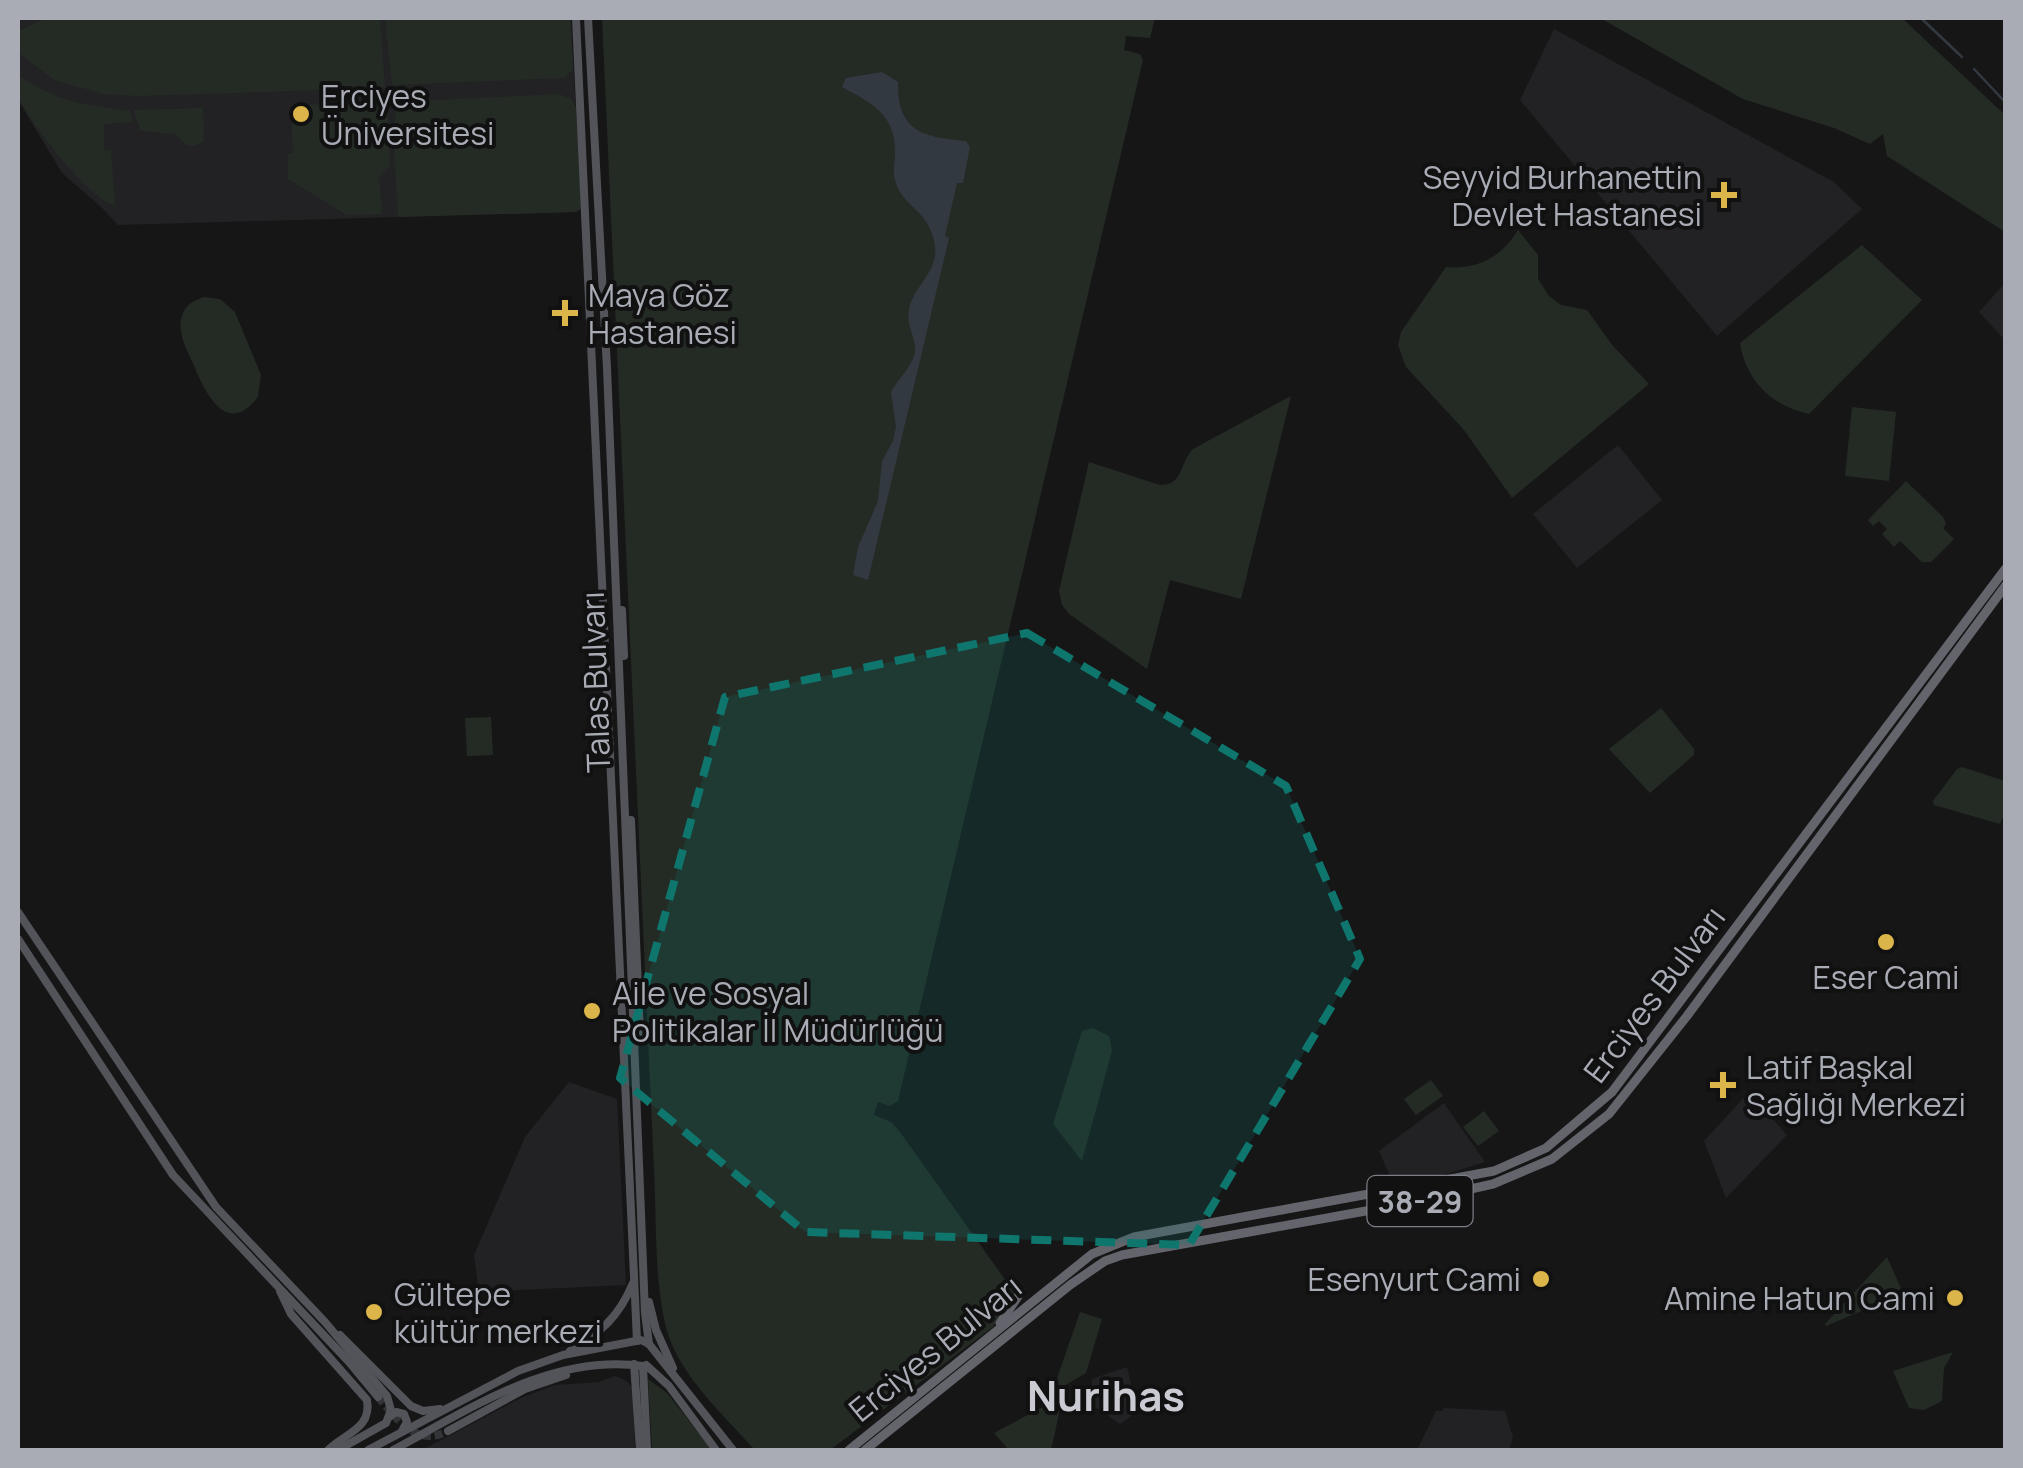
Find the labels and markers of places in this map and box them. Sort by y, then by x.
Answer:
place label: Erciyes Üniversitesi [321,74,495,155]
marker: Erciyes Üniversitesi [290,103,312,125]
place label: Seyyid Burhanettin Devlet Hastanesi [1423,155,1702,236]
marker: Seyyid Burhanettin Devlet Hastanesi [1711,182,1737,208]
place label: Maya Göz Hastanesi [588,273,737,354]
marker: Maya Göz Hastanesi [552,300,578,326]
marker: Eser Cami [1875,931,1897,953]
place label: Eser Cami [1813,955,1959,999]
place label: Aile ve Sosyal Politikalar İl Müdürlüğü [612,971,943,1052]
marker: Aile ve Sosyal Politikalar İl Müdürlüğü [581,1000,603,1022]
place label: Latif Başkal Sağlığı Merkezi [1746,1045,1966,1126]
marker: Latif Başkal Sağlığı Merkezi [1710,1072,1736,1098]
place label: Esenyurt Cami [1307,1257,1521,1301]
marker: Esenyurt Cami [1530,1268,1552,1290]
place label: Gültepe kültür merkezi [394,1272,602,1353]
place label: Amine Hatun Cami [1664,1276,1935,1320]
marker: Amine Hatun Cami [1944,1287,1966,1309]
marker: Gültepe kültür merkezi [363,1301,385,1323]

